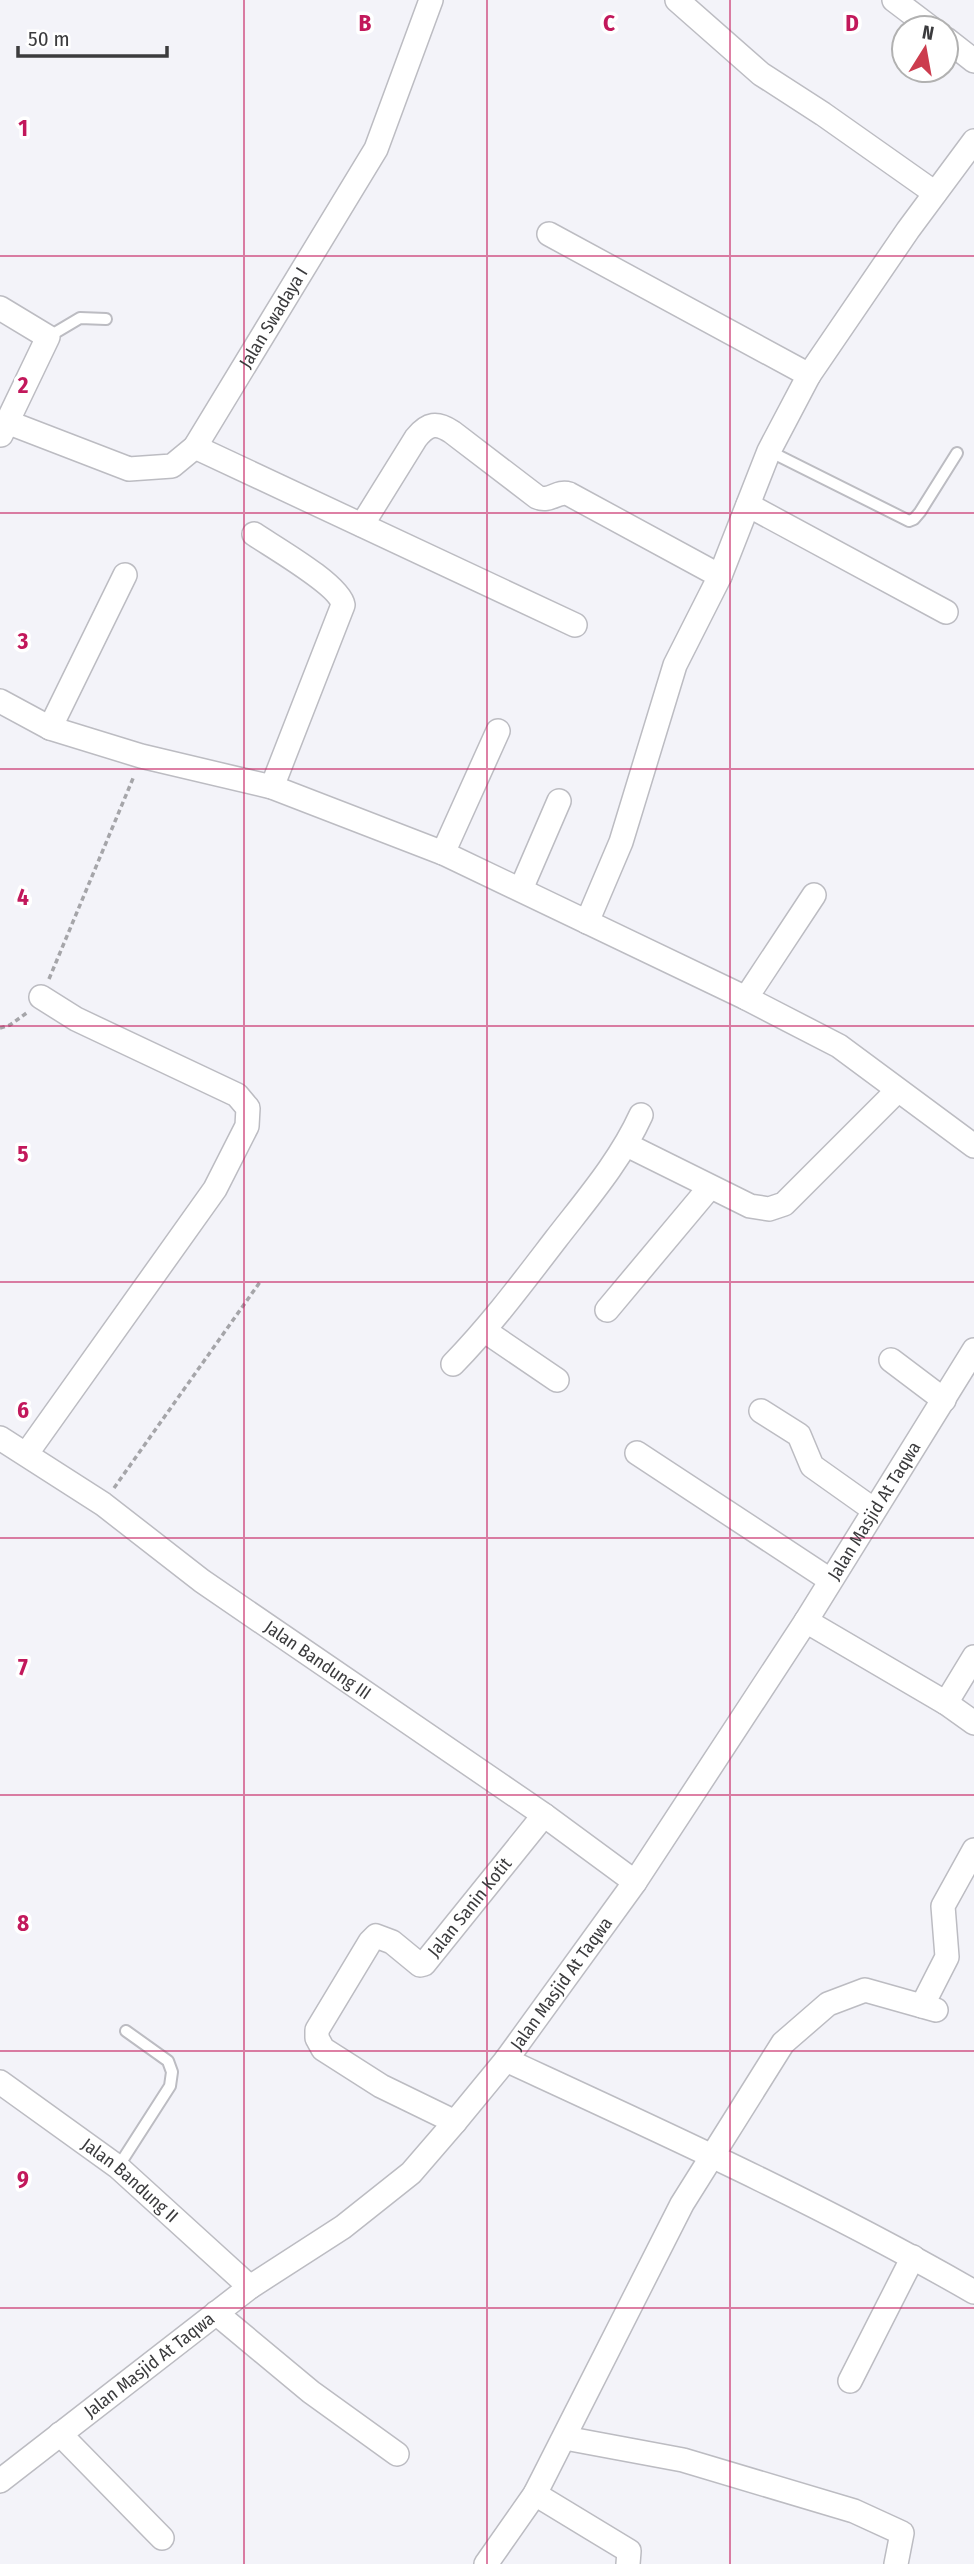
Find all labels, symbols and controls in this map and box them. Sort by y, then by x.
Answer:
text: B [359,9,372,37]
text: C [603,9,615,37]
text: D [845,9,859,37]
scale bar [18,14,166,58]
north arrow [890,14,960,84]
text: N [920,20,936,45]
text: 50 m [28,26,70,52]
text: 1 [18,114,28,142]
street label: Jalan Swadaya I [235,263,313,372]
text: 2 [17,371,29,399]
text: 3 [17,627,29,655]
text: 4 [17,883,29,911]
text: 5 [17,1140,29,1168]
text: 6 [17,1396,29,1424]
street label: Jalan Masjid At Taqwa [823,1437,926,1584]
street label: Jalan Bandung III [260,1616,375,1704]
text: 7 [18,1653,28,1681]
street label: Jalan Sanin Kotit [423,1853,516,1962]
text: 8 [17,1909,29,1937]
street label: Jalan Masjid At Taqwa [506,1913,617,2054]
street label: Jalan Bandung II [77,2133,183,2227]
text: 9 [17,2165,29,2193]
street label: Jalan Masjid At Taqwa [80,2308,219,2423]

